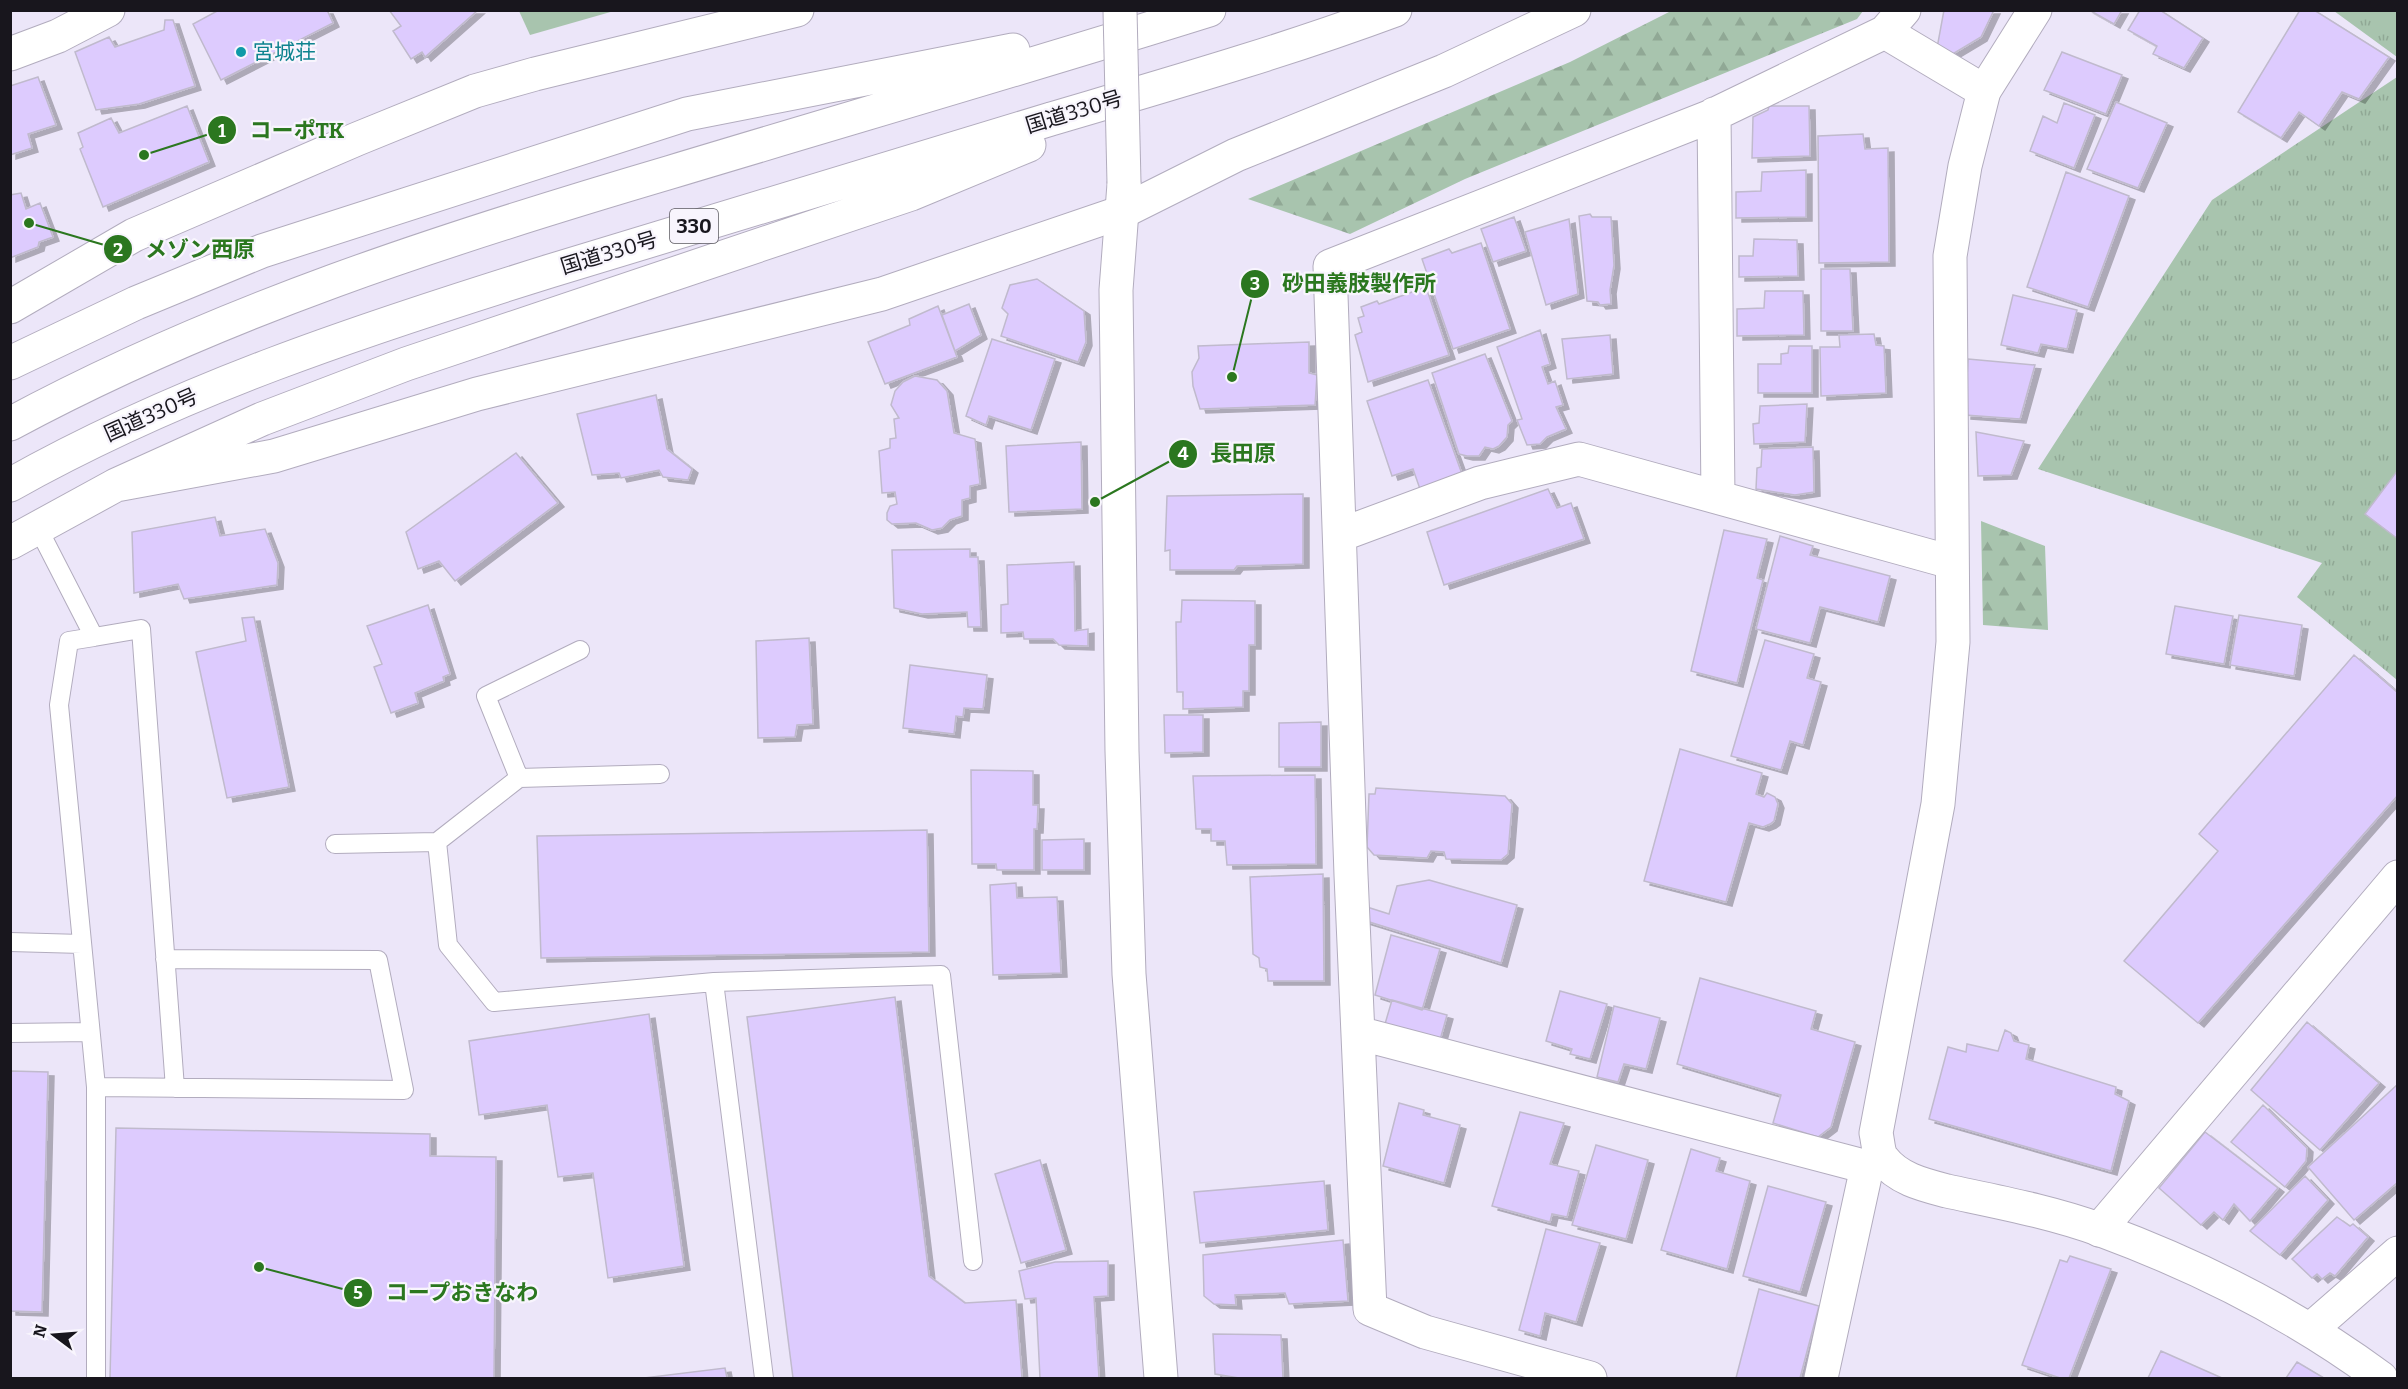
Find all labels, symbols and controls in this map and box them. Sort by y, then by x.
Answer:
place label: 宮城荘 [253,39,316,65]
marker: 宮城荘 [234,45,248,59]
street label: 国道330号 [1022,85,1126,139]
callout: コーポTK [207,110,356,150]
text: コーポTK [250,117,345,144]
text: 1 [218,120,226,142]
road number: 330 [670,209,718,243]
street label: 国道330号 [557,226,661,280]
callout: メゾン西原 [103,229,267,269]
text: メゾン西原 [145,236,255,263]
text: 2 [113,239,123,261]
callout: 砂田義肢製作所 [1240,264,1448,304]
text: 砂田義肢製作所 [1282,270,1436,297]
text: 3 [1250,273,1260,295]
street label: 国道330号 [100,383,202,447]
callout: 長田原 [1168,434,1288,474]
text: 長田原 [1210,440,1276,467]
text: 4 [1178,443,1189,465]
callout: コープおきなわ [343,1273,551,1313]
text: コープおきなわ [386,1279,538,1306]
text: 5 [353,1282,363,1304]
north arrow [24,1305,84,1365]
text: N [29,1322,51,1340]

